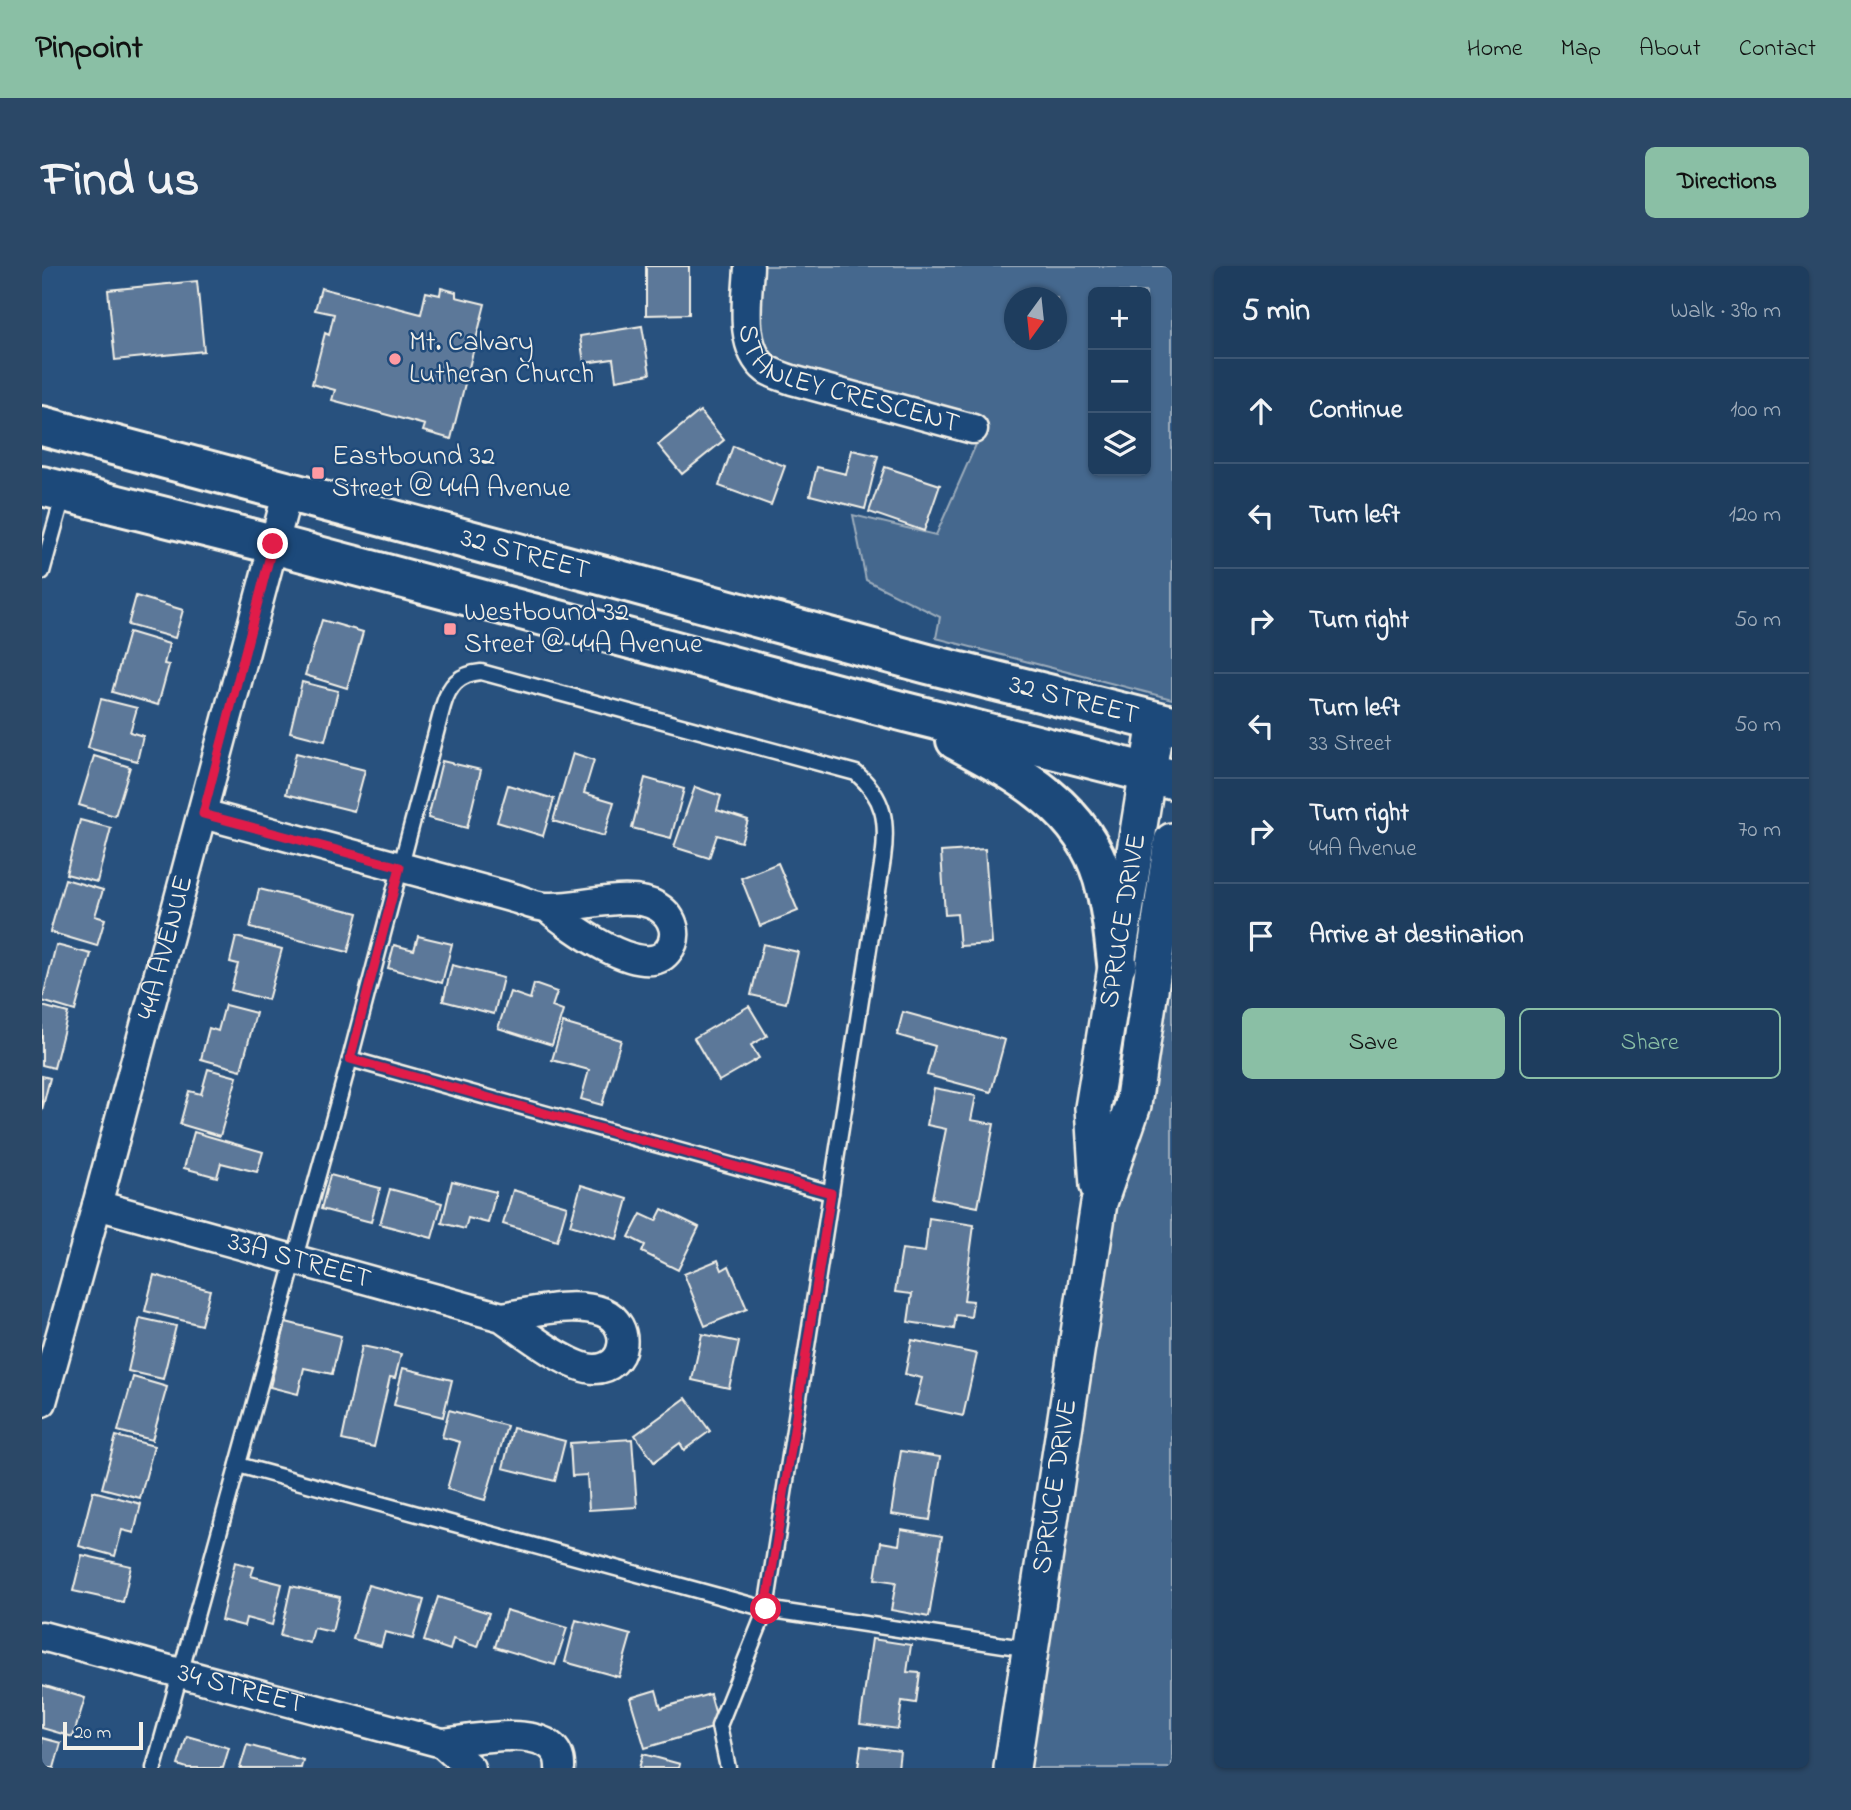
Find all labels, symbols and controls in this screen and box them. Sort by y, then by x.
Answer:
text: Pinpoint [35,25,143,73]
text: Home [1467,32,1523,67]
text: Map [1561,32,1601,67]
text: About [1639,32,1701,67]
text: Contact [1739,32,1816,67]
text: Find us [42,146,199,218]
button: Directions [1645,147,1809,218]
north arrow [1004,287,1067,350]
map controls [1088,287,1151,476]
button: + [1088,287,1151,350]
text: 5 min [1242,290,1310,334]
text: Walk · 390 m [1670,295,1781,328]
street label: STANLEY CRESCENT [726,322,964,445]
place label: Mt. Calvary Lutheran Church [409,323,594,396]
button: − [1088,350,1151,413]
marker: Mt. Calvary Lutheran Church [387,351,403,367]
icon: ahead [1242,392,1280,430]
text: Continue [1309,392,1402,430]
text: 100 m [1730,394,1781,427]
button: layers [1088,413,1151,476]
place label: Eastbound 32 Street @ 44A Avenue [332,437,571,510]
marker: Eastbound 32 Street @ 44A Avenue [310,465,326,481]
icon: left [1242,497,1280,535]
text: Turn left [1309,497,1400,535]
text: 120 m [1729,499,1781,532]
street label: 32 STREET [456,518,594,592]
route end [257,528,288,559]
place label: Westbound 32 Street @ 44A Avenue [464,593,703,666]
icon: right [1242,602,1280,640]
text: Turn right [1309,602,1409,640]
text: 50 m [1734,604,1781,637]
marker: Westbound 32 Street @ 44A Avenue [442,621,458,637]
street label: 32 STREET [1005,665,1143,736]
text: Turn left [1309,690,1400,728]
icon: left [1242,707,1280,745]
text: 50 m [1734,709,1781,742]
text: 33 Street [1309,728,1392,761]
text: Turn right [1309,795,1409,833]
icon: right [1242,812,1280,850]
text: 70 m [1738,814,1781,847]
street label: SPRUCE DRIVE [1089,830,1158,1011]
text: 44A Avenue [1309,833,1417,866]
street label: 44A AVENUE [127,871,205,1025]
icon: arrive [1242,917,1280,955]
text: Arrive at destination [1309,917,1524,955]
button: Save [1242,1008,1505,1079]
button: Share [1519,1008,1781,1079]
street label: 33A STREET [223,1222,376,1300]
street label: SPRUCE DRIVE [1022,1396,1089,1576]
route start [750,1593,781,1624]
street label: 34 STREET [173,1653,309,1726]
scale bar [63,1719,144,1751]
text: 20 m [74,1720,111,1747]

